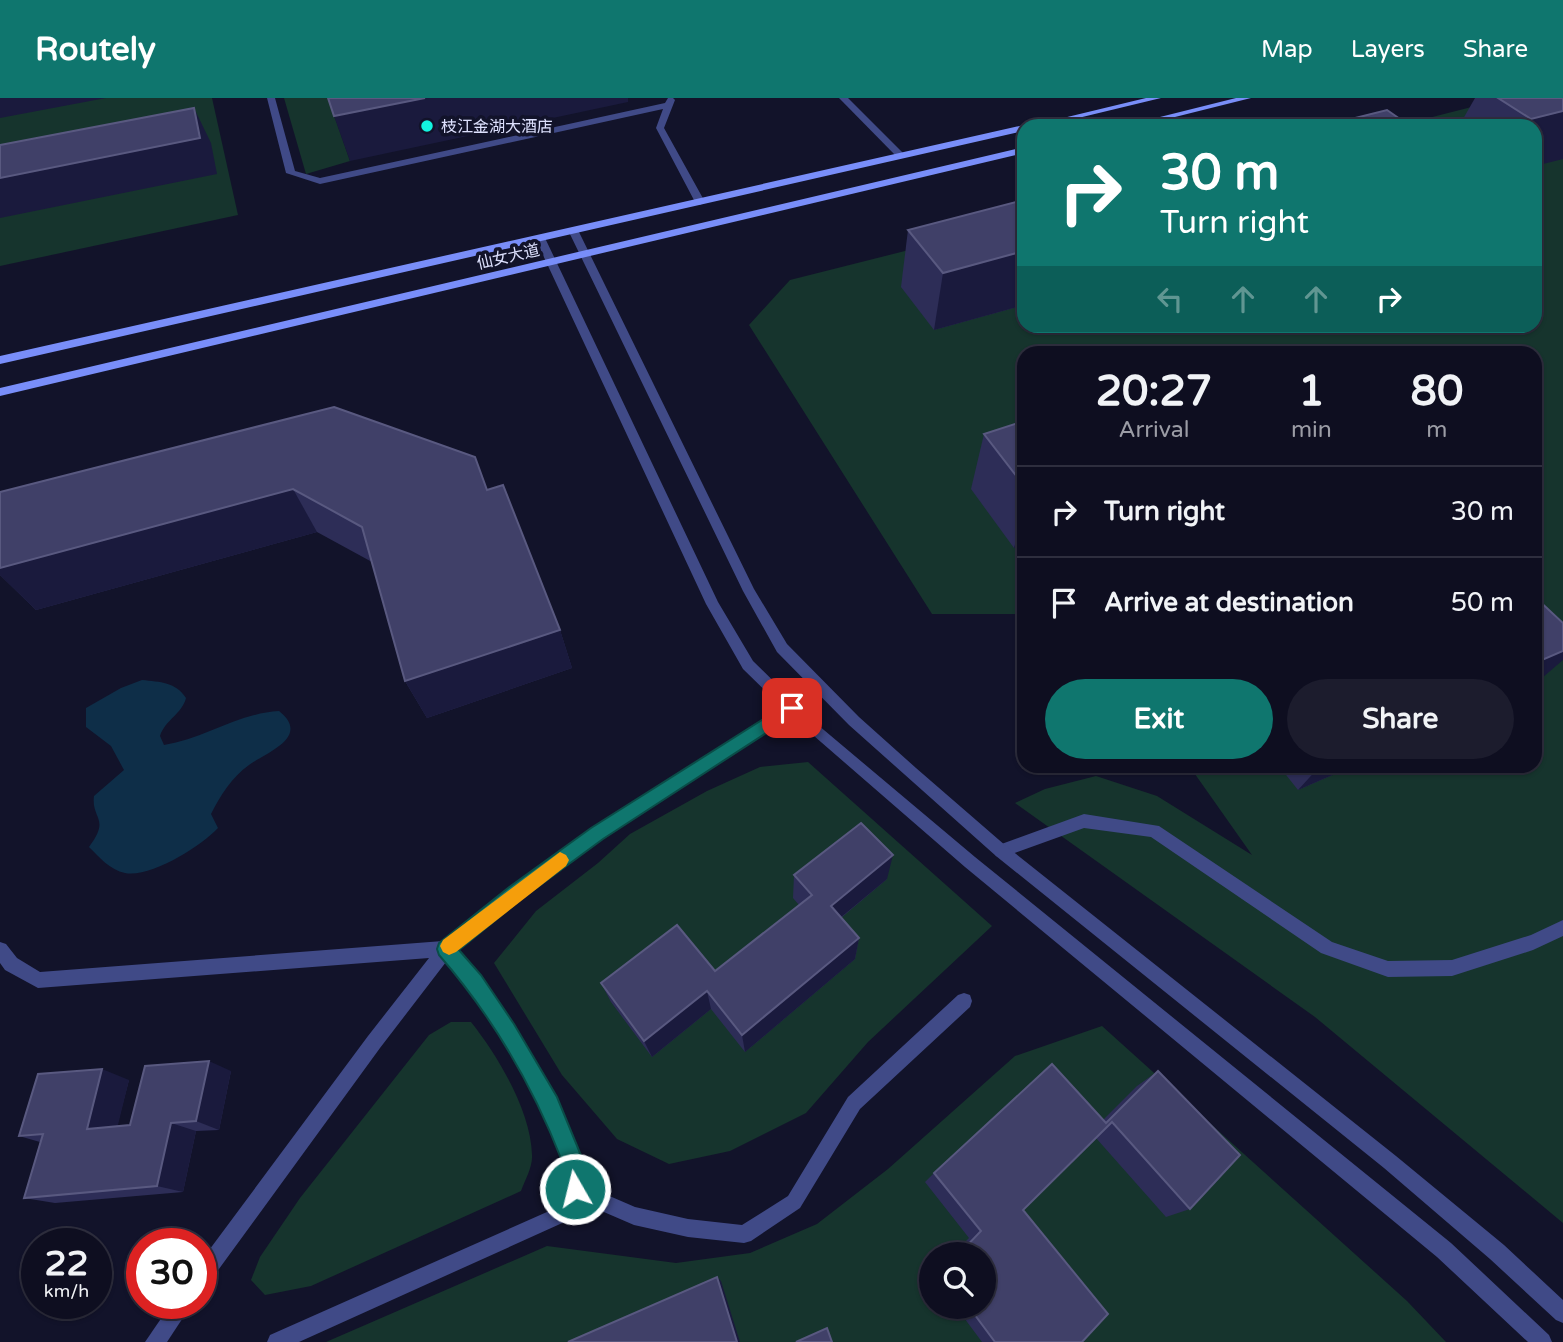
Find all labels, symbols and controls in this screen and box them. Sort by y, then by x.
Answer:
text: Routely [35,30,156,69]
text: Map [1261,35,1313,64]
text: Layers [1351,35,1425,64]
text: Share [1463,35,1528,64]
place label: 枝江金湖大酒店 [441,117,553,137]
marker: 枝江金湖大酒店 [419,118,435,134]
text: 30 m [1160,144,1279,203]
icon: right [1045,147,1136,238]
text: Turn right [1160,204,1309,242]
street label: 仙女大道 [475,240,542,274]
icon: left [1151,280,1189,318]
icon: ahead [1224,280,1262,318]
icon: ahead [1297,280,1335,318]
icon: right [1370,280,1408,318]
text: 20:27 [1096,366,1212,417]
text: 1 [1298,366,1325,417]
text: 80 [1411,366,1463,417]
text: Arrival [1118,416,1189,444]
text: min [1291,416,1332,444]
text: m [1426,416,1447,444]
icon: right [1045,493,1083,531]
text: Turn right [1104,496,1225,527]
text: 30 m [1451,496,1514,527]
icon: arrive [1045,584,1083,622]
text: Arrive at destination [1104,587,1354,618]
text: 50 m [1451,587,1514,618]
pin [762,678,822,738]
button: Exit [1045,679,1273,759]
button: Share [1287,679,1514,759]
icon: arrive [773,689,811,727]
position arrow [538,1152,612,1226]
speed limit sign: 30 [126,1228,217,1319]
map controls [919,1242,996,1319]
button: search [919,1242,996,1319]
text: 22 [45,1243,88,1285]
text: km/h [44,1280,89,1302]

